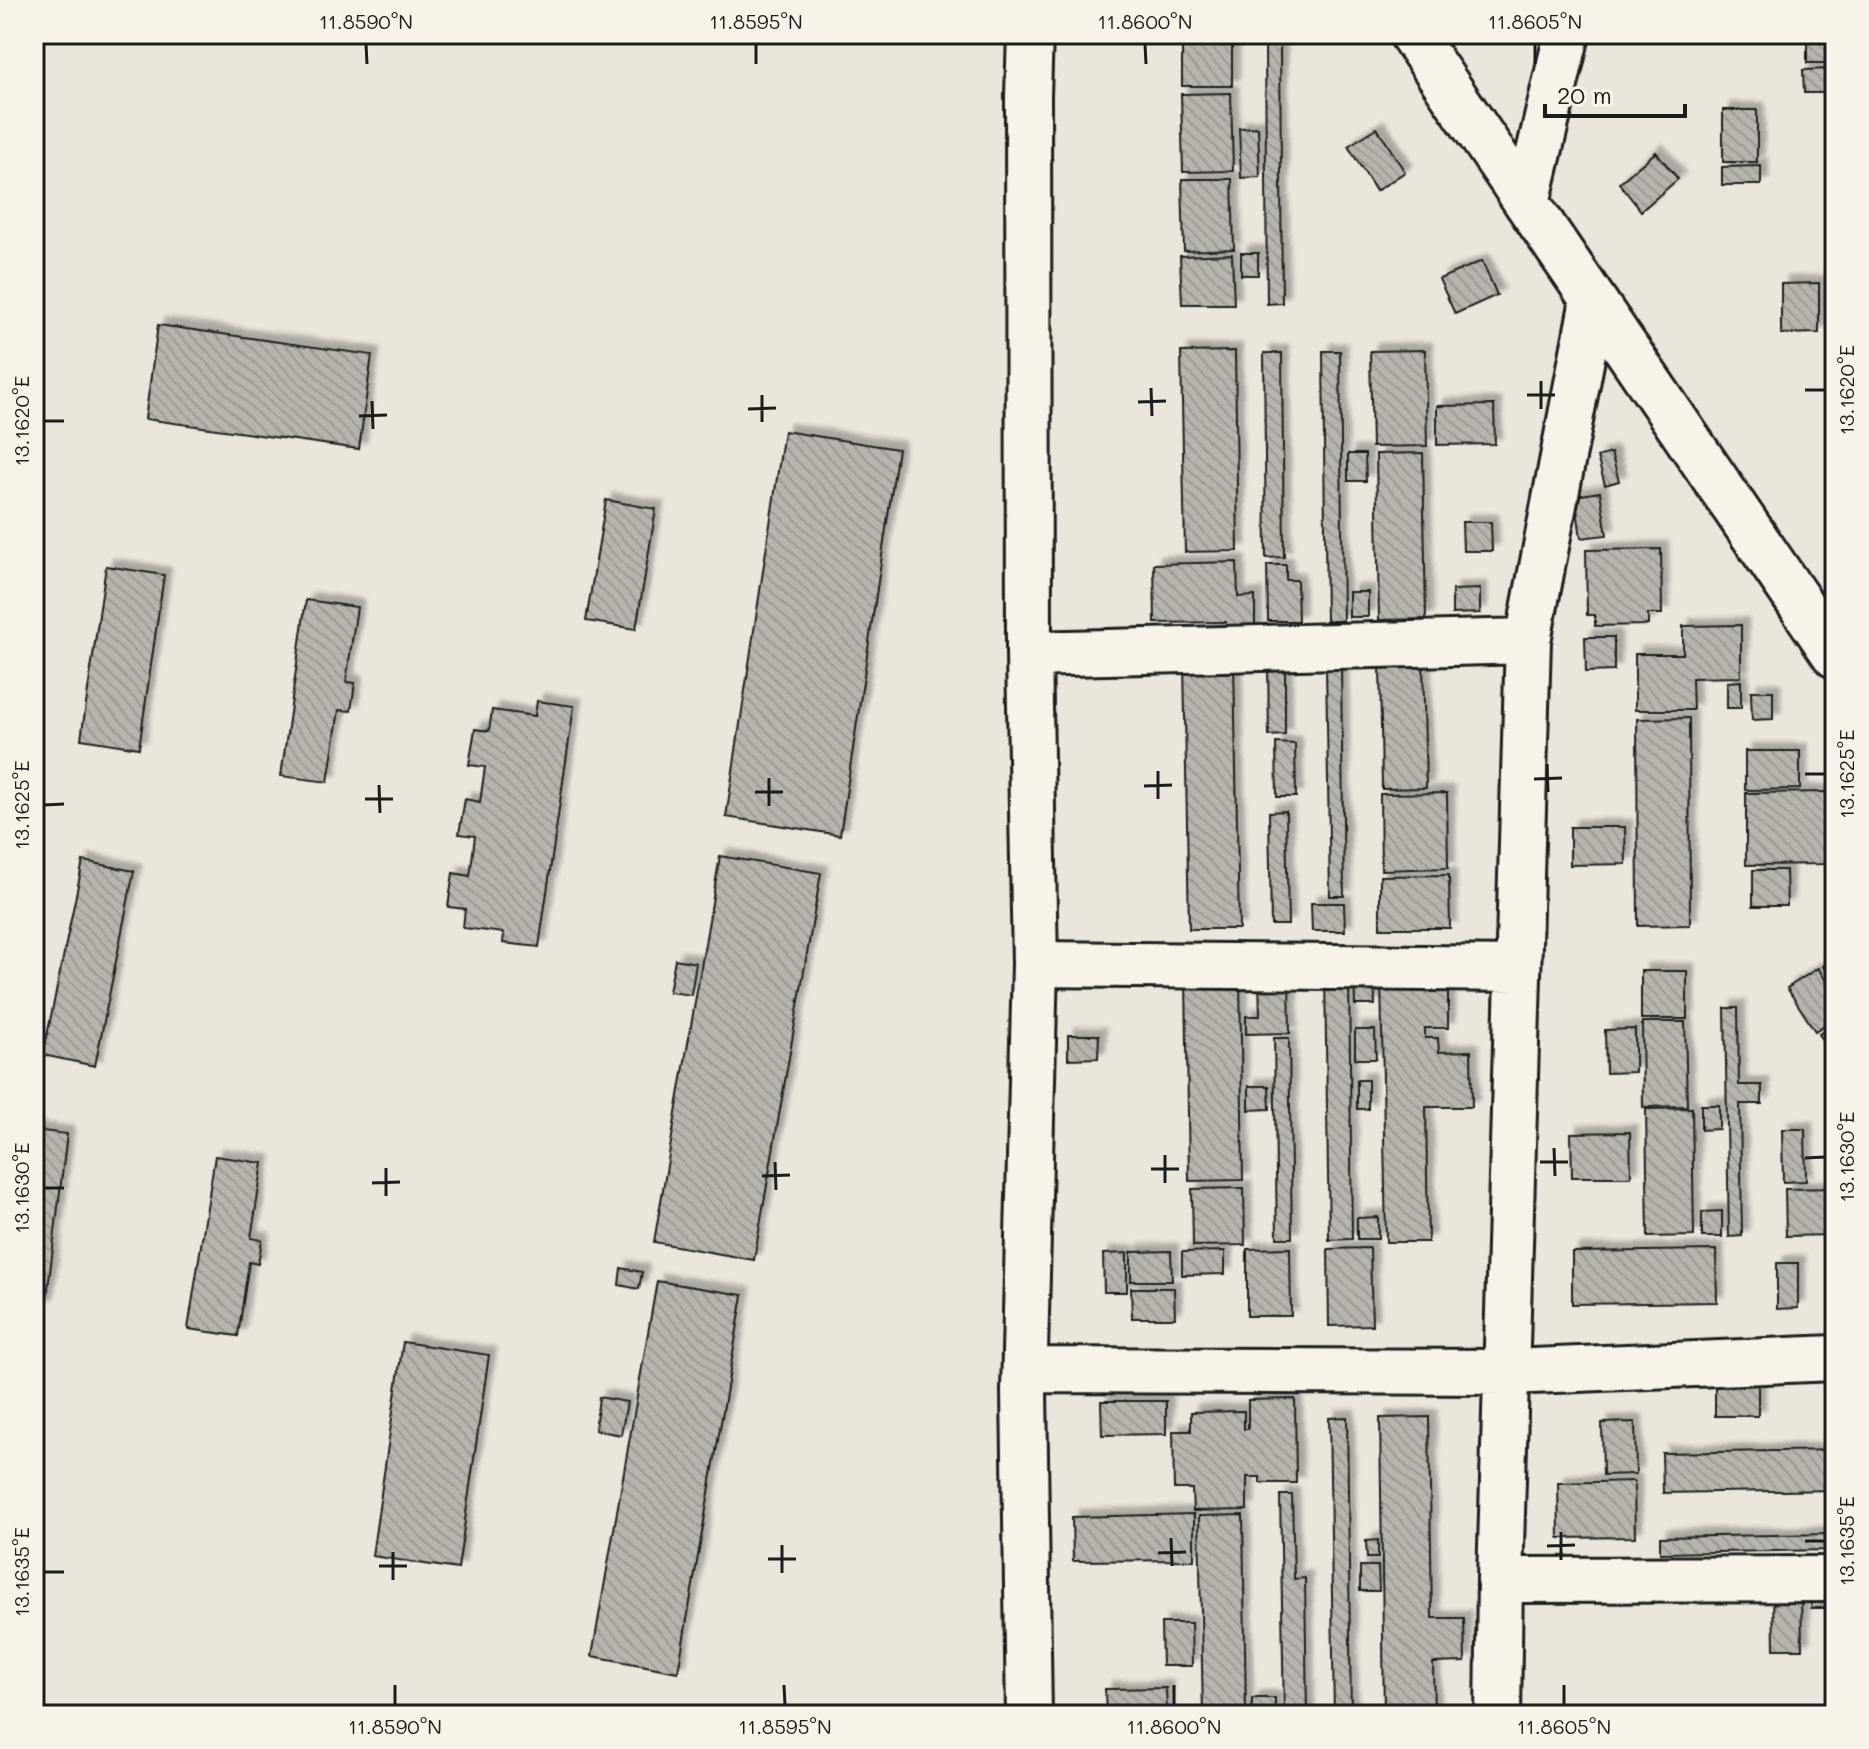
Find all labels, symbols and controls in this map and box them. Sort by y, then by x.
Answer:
text: 11.8590°N [319,8,413,34]
text: 11.8595°N [709,8,803,34]
text: 11.8600°N [1097,8,1193,34]
text: 11.8605°N [1488,8,1582,34]
scale bar [1545,68,1685,118]
text: 20 m [1557,79,1612,110]
text: 13.1620°E [1833,345,1859,435]
text: 13.1620°E [8,376,34,466]
text: 13.1625°E [1833,729,1859,819]
text: 13.1625°E [8,760,34,850]
text: 13.1630°E [1833,1112,1859,1202]
text: 13.1630°E [8,1143,34,1233]
text: 13.1635°E [1833,1496,1859,1586]
text: 13.1635°E [8,1527,34,1617]
text: 11.8590°N [348,1713,442,1739]
text: 11.8595°N [738,1713,832,1739]
text: 11.8600°N [1126,1713,1222,1739]
text: 11.8605°N [1517,1713,1611,1739]

